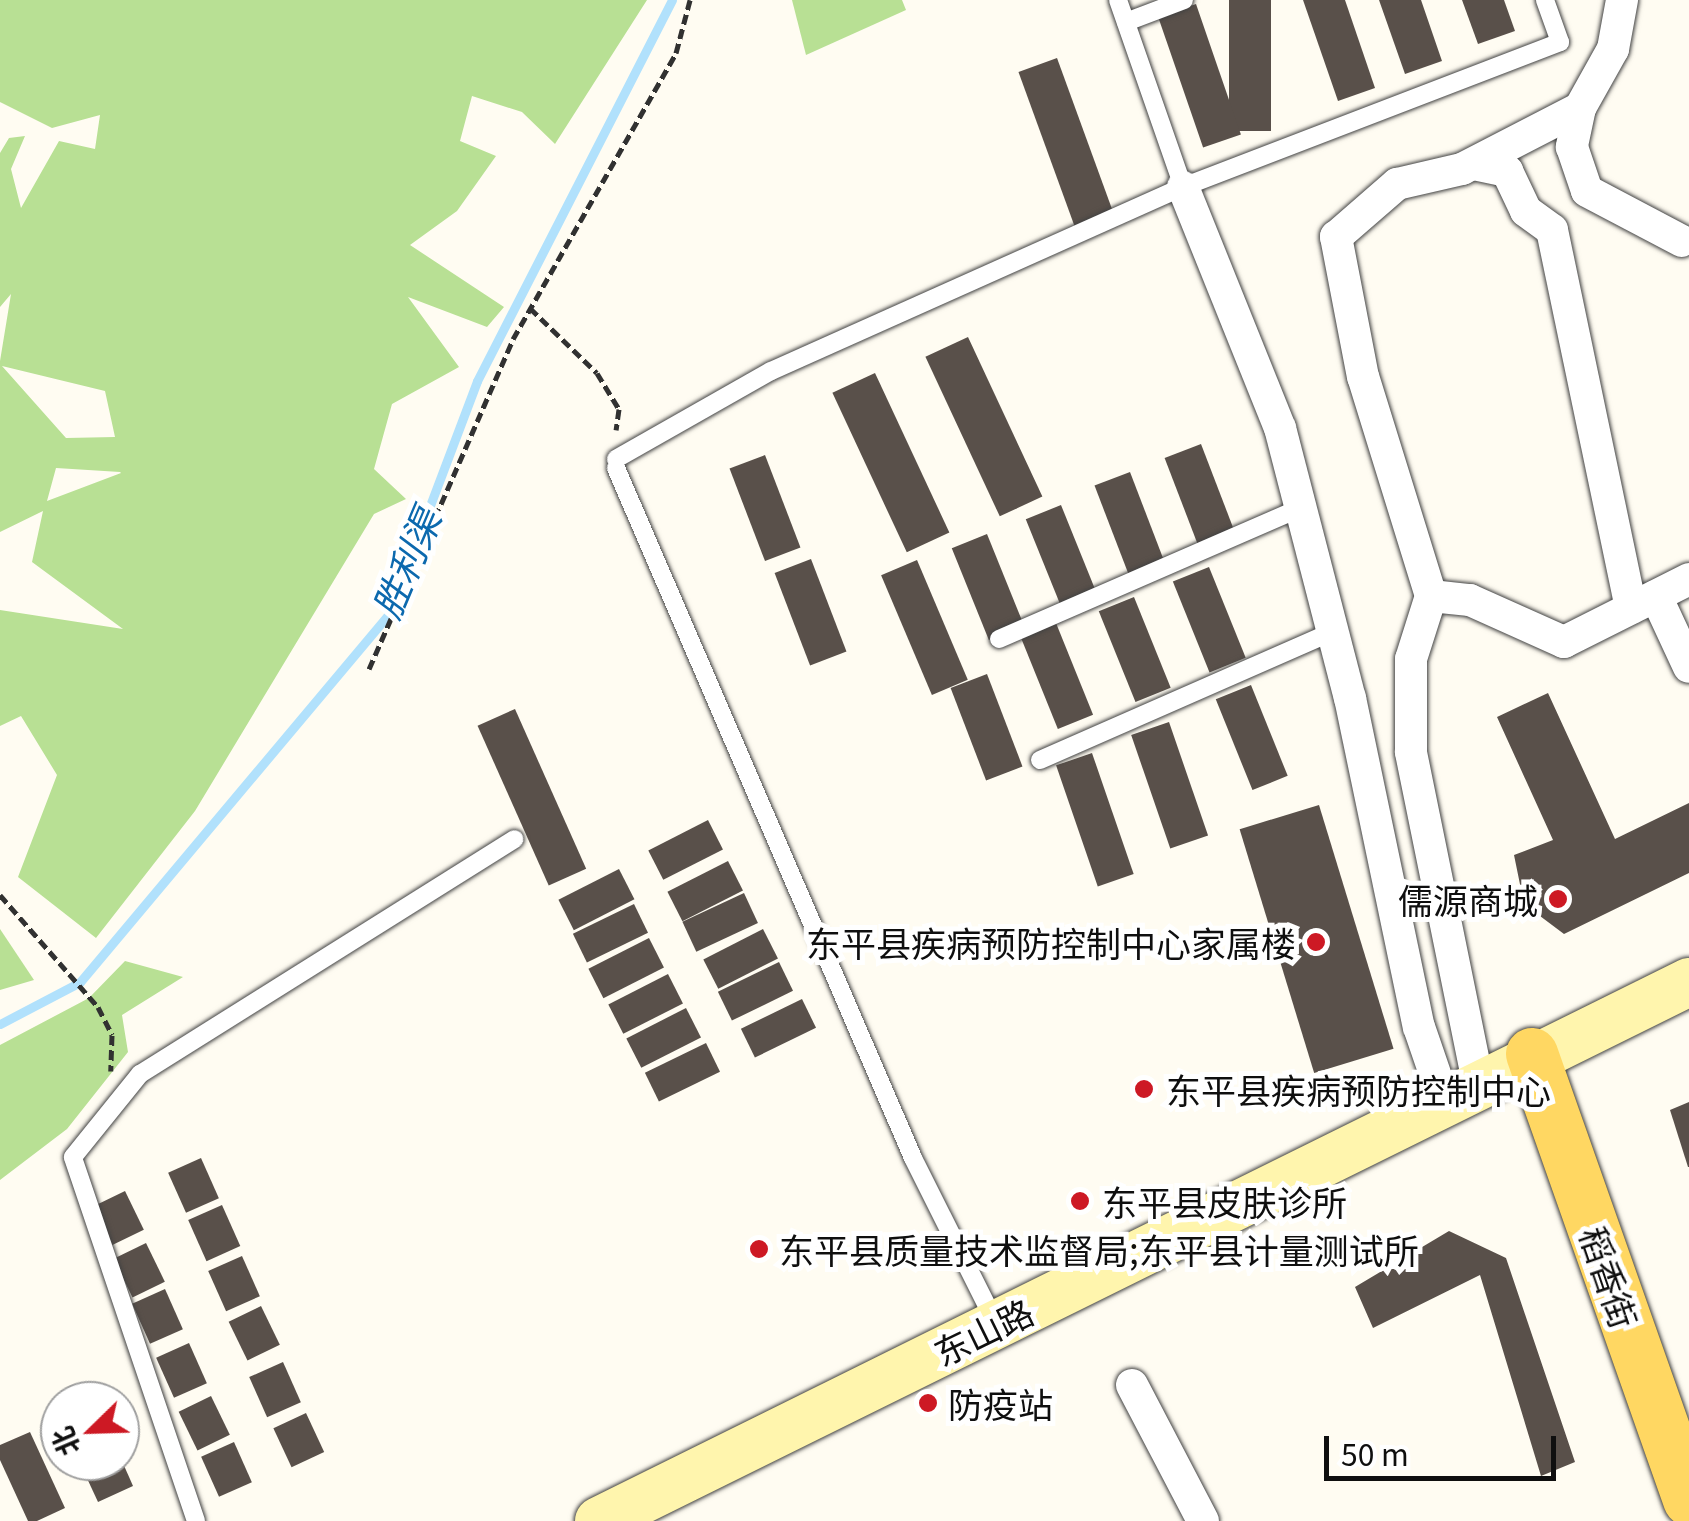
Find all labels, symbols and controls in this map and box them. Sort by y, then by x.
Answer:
water label: 胜利渠 [362,502,448,624]
place label: 儒源商城 [1398,878,1538,920]
marker: 儒源商城 [1547,888,1569,910]
place label: 东平县疾病预防控制中心家属楼 [806,921,1296,963]
marker: 东平县疾病预防控制中心家属楼 [1305,931,1327,953]
place label: 东平县疾病预防控制中心 [1166,1068,1551,1110]
marker: 东平县疾病预防控制中心 [1131,1076,1157,1102]
place label: 东平县皮肤诊所 [1102,1180,1347,1222]
marker: 东平县皮肤诊所 [1067,1188,1093,1214]
street label: 稻香街 [1573,1221,1647,1333]
place label: 东平县质量技术监督局;东平县计量测试所 [779,1228,1419,1270]
marker: 东平县质量技术监督局;东平县计量测试所 [748,1238,770,1260]
street label: 东山路 [927,1289,1039,1373]
north arrow [40,1381,140,1481]
place label: 防疫站 [948,1382,1053,1424]
marker: 防疫站 [917,1392,939,1414]
scale bar [1329,1416,1562,1478]
text: 北 [40,1421,88,1463]
text: 50 m [1341,1431,1409,1475]

